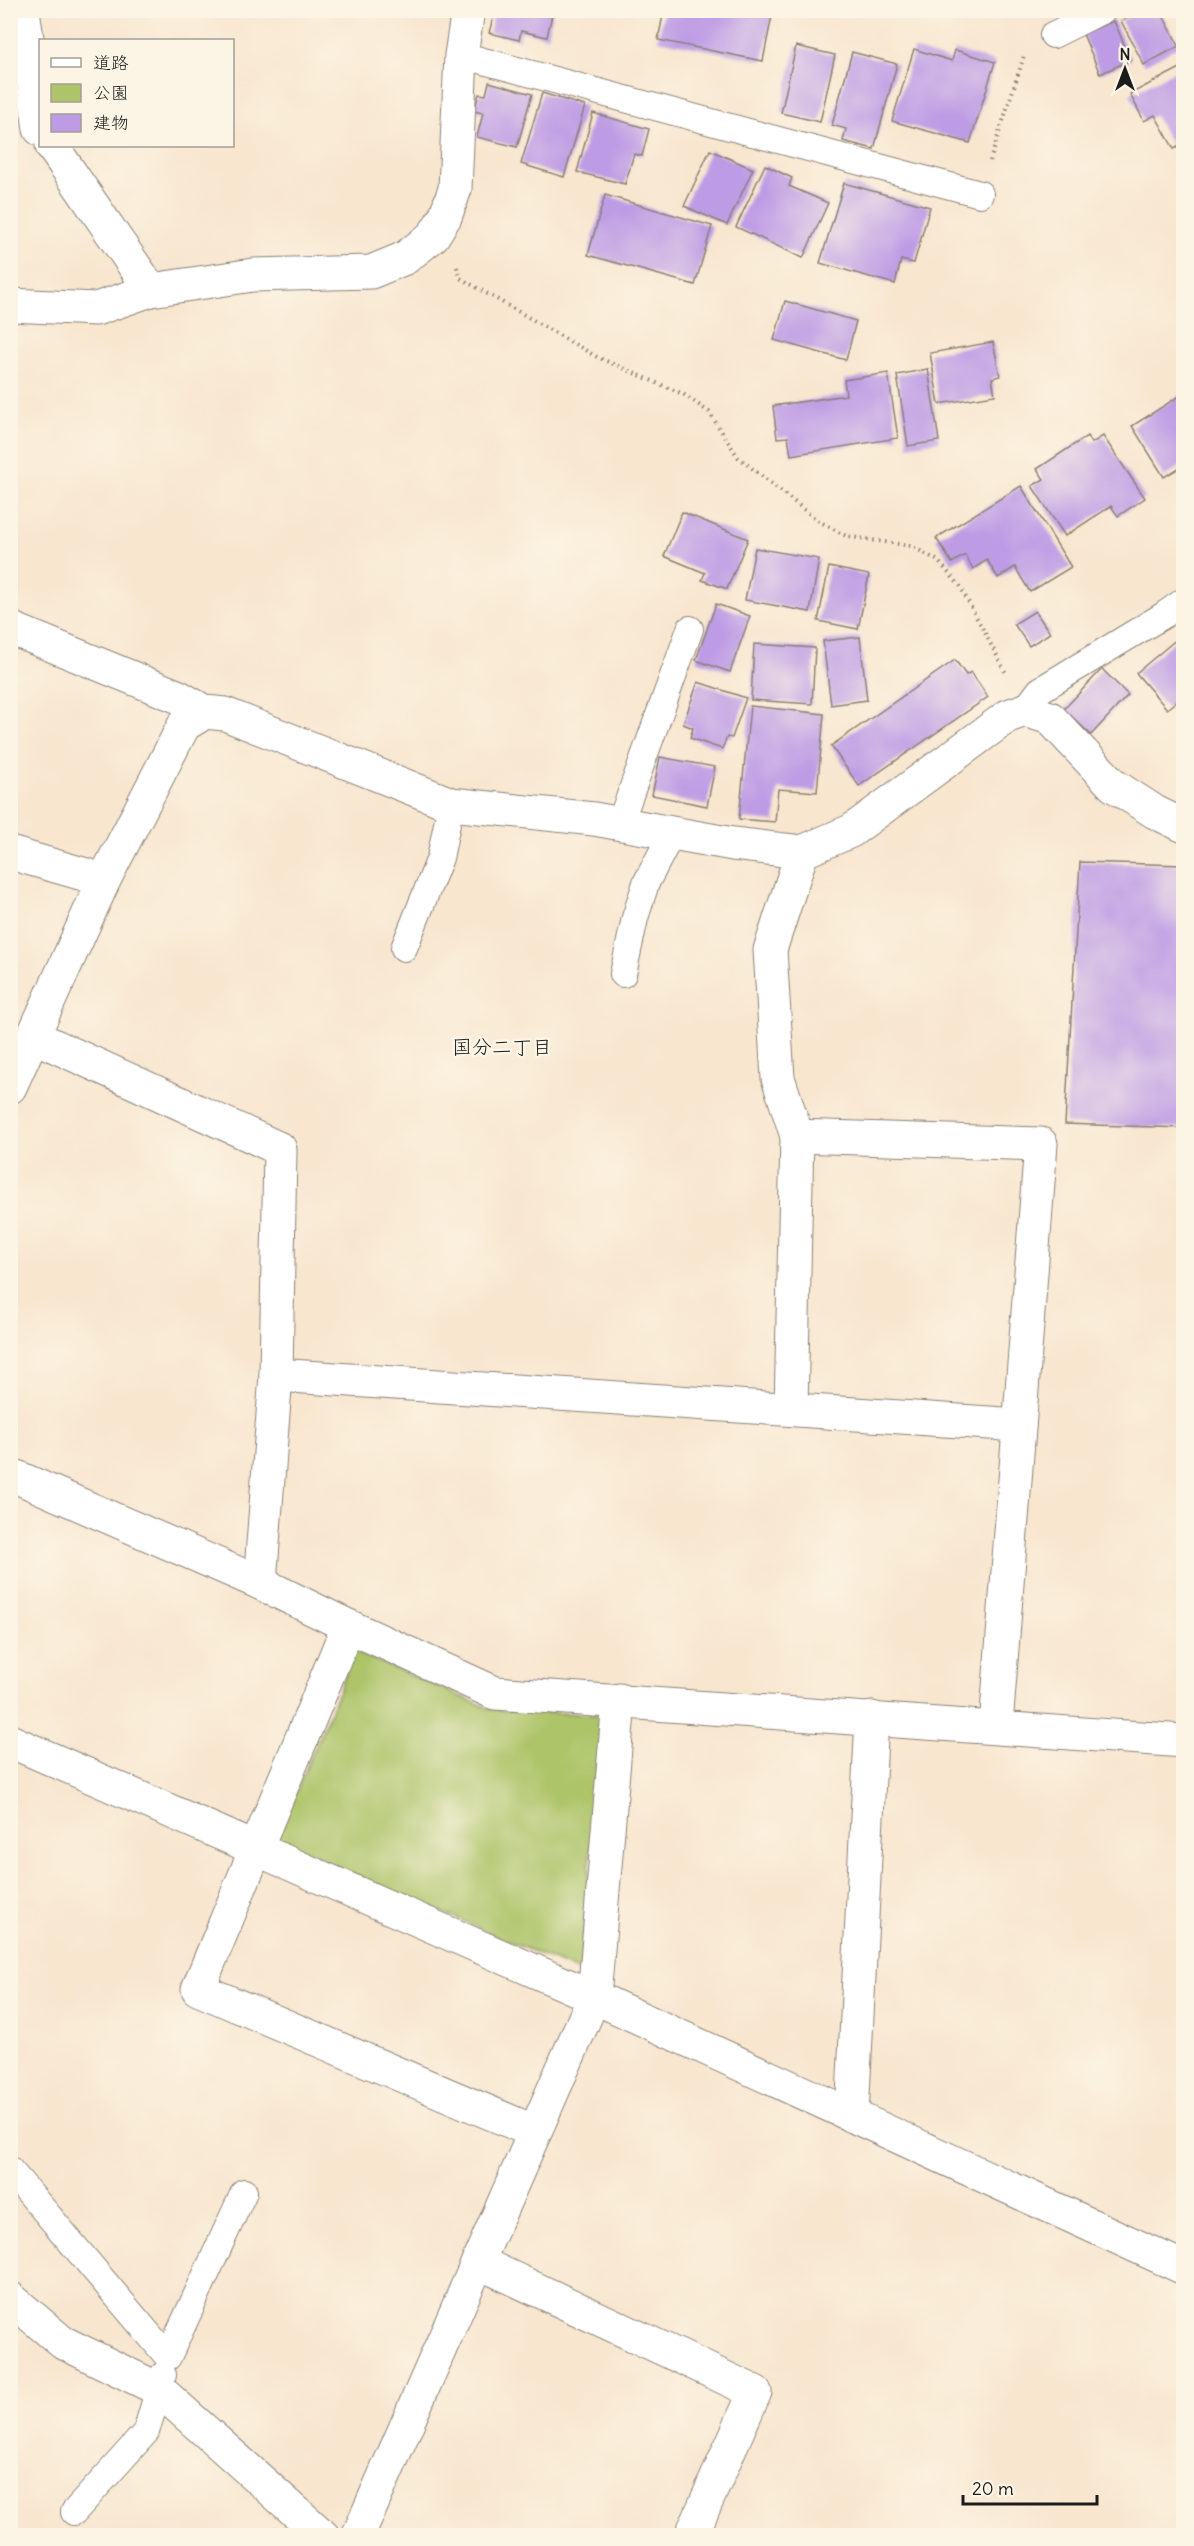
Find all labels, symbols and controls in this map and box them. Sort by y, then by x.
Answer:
legend [39,39,234,147]
north arrow [1095,39,1155,99]
text: N [1119,44,1131,64]
text: 道路 [93,51,129,74]
text: 公園 [93,81,129,104]
text: 建物 [93,111,129,134]
district label: 国分二丁目 [452,1034,552,1059]
scale bar [963,2468,1096,2506]
text: 20 m [972,2477,1014,2500]

